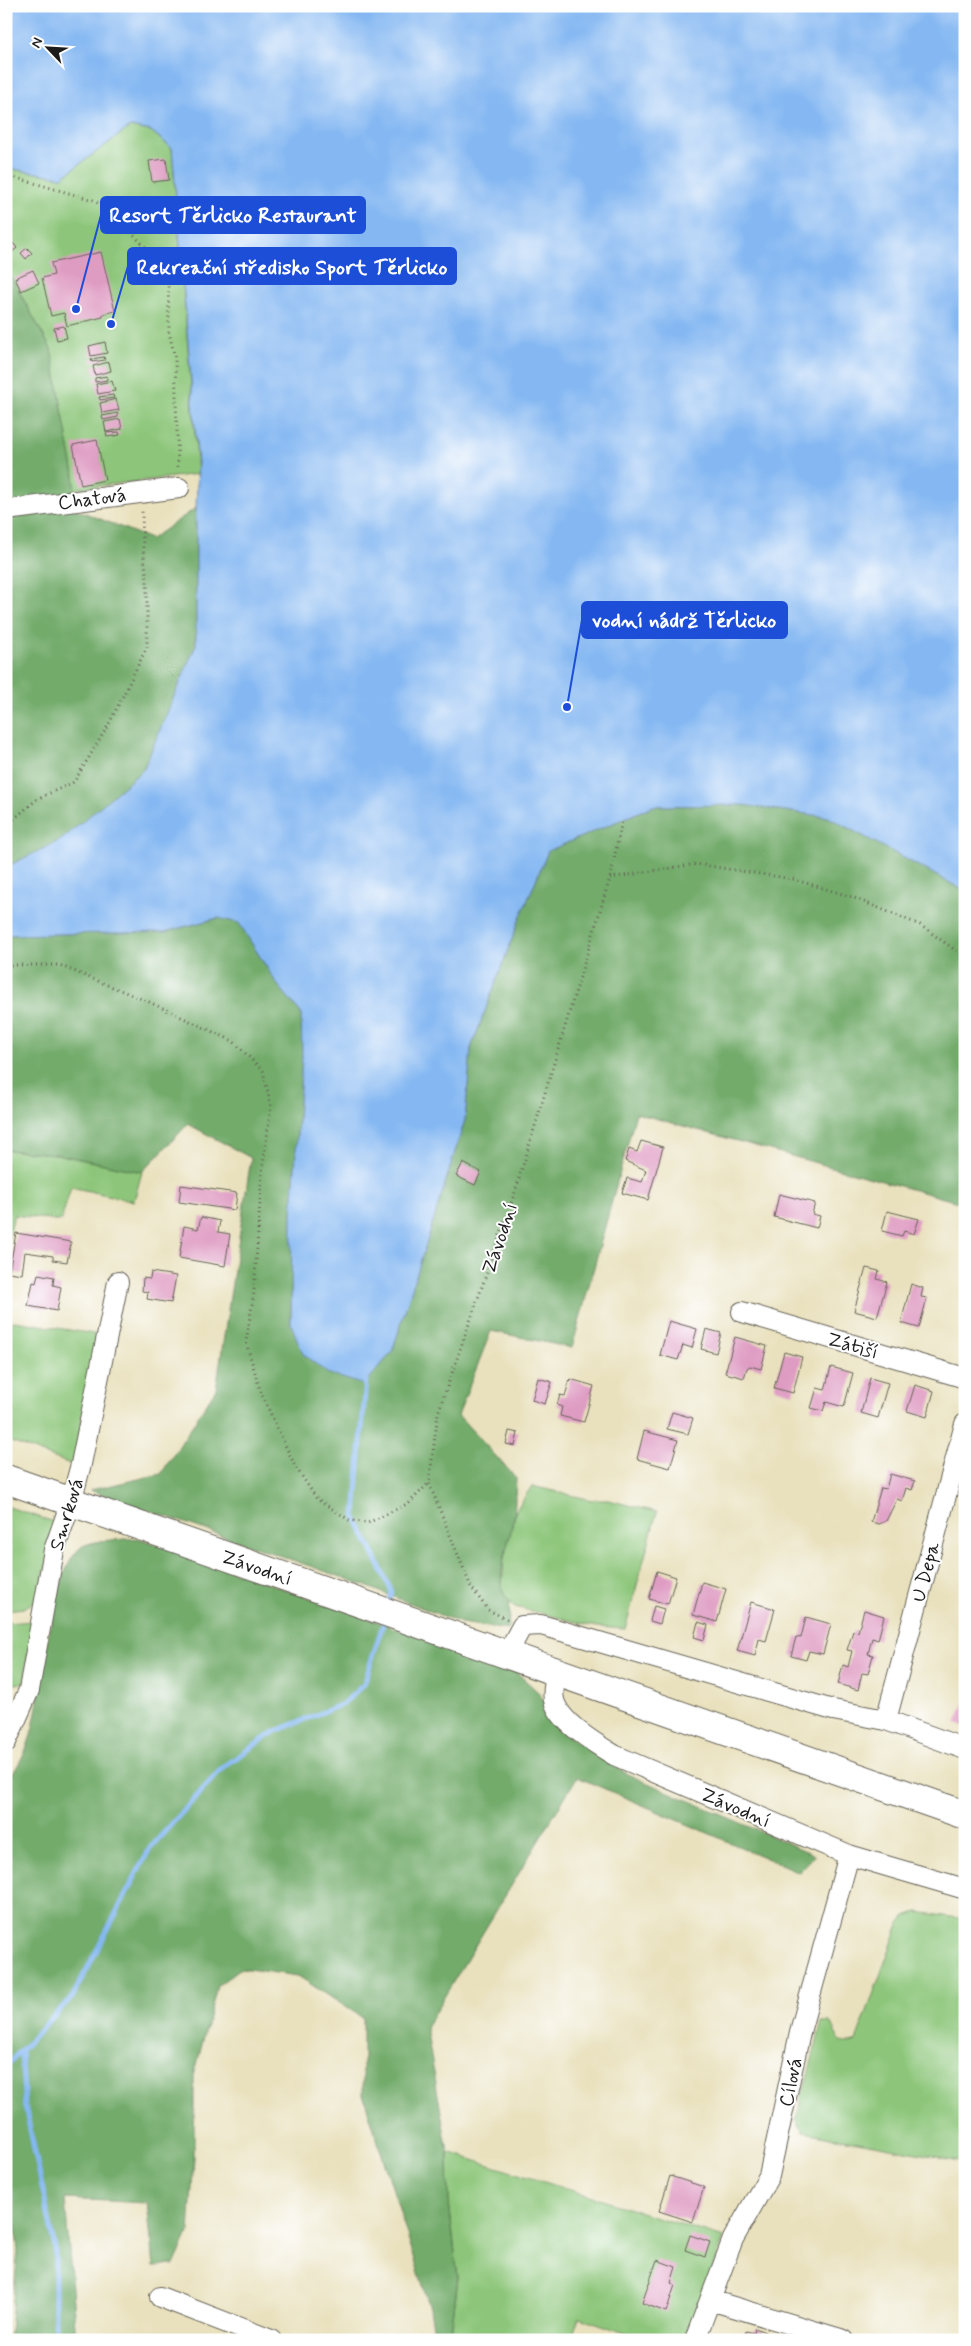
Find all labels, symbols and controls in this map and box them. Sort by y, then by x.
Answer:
north arrow [22,22,72,72]
text: N [27,35,47,51]
callout: Resort Těrlicko Restaurant [101,197,365,233]
text: Resort Těrlicko Restaurant [109,202,357,230]
callout: Rekreační středisko Sport Těrlicko [128,248,456,284]
text: Rekreační středisko Sport Těrlicko [137,254,447,282]
street label: Chatová [56,482,128,517]
callout: vodní nádrž Těrlicko [582,602,787,638]
text: vodní nádrž Těrlicko [592,607,776,635]
street label: Závodní [476,1199,525,1278]
street label: Zátiší [824,1326,881,1367]
street label: Smrková [44,1475,91,1554]
street label: U Depa [905,1538,948,1605]
street label: Závodní [217,1544,296,1593]
street label: Závodní [696,1782,775,1835]
street label: Cílová [773,2055,810,2109]

